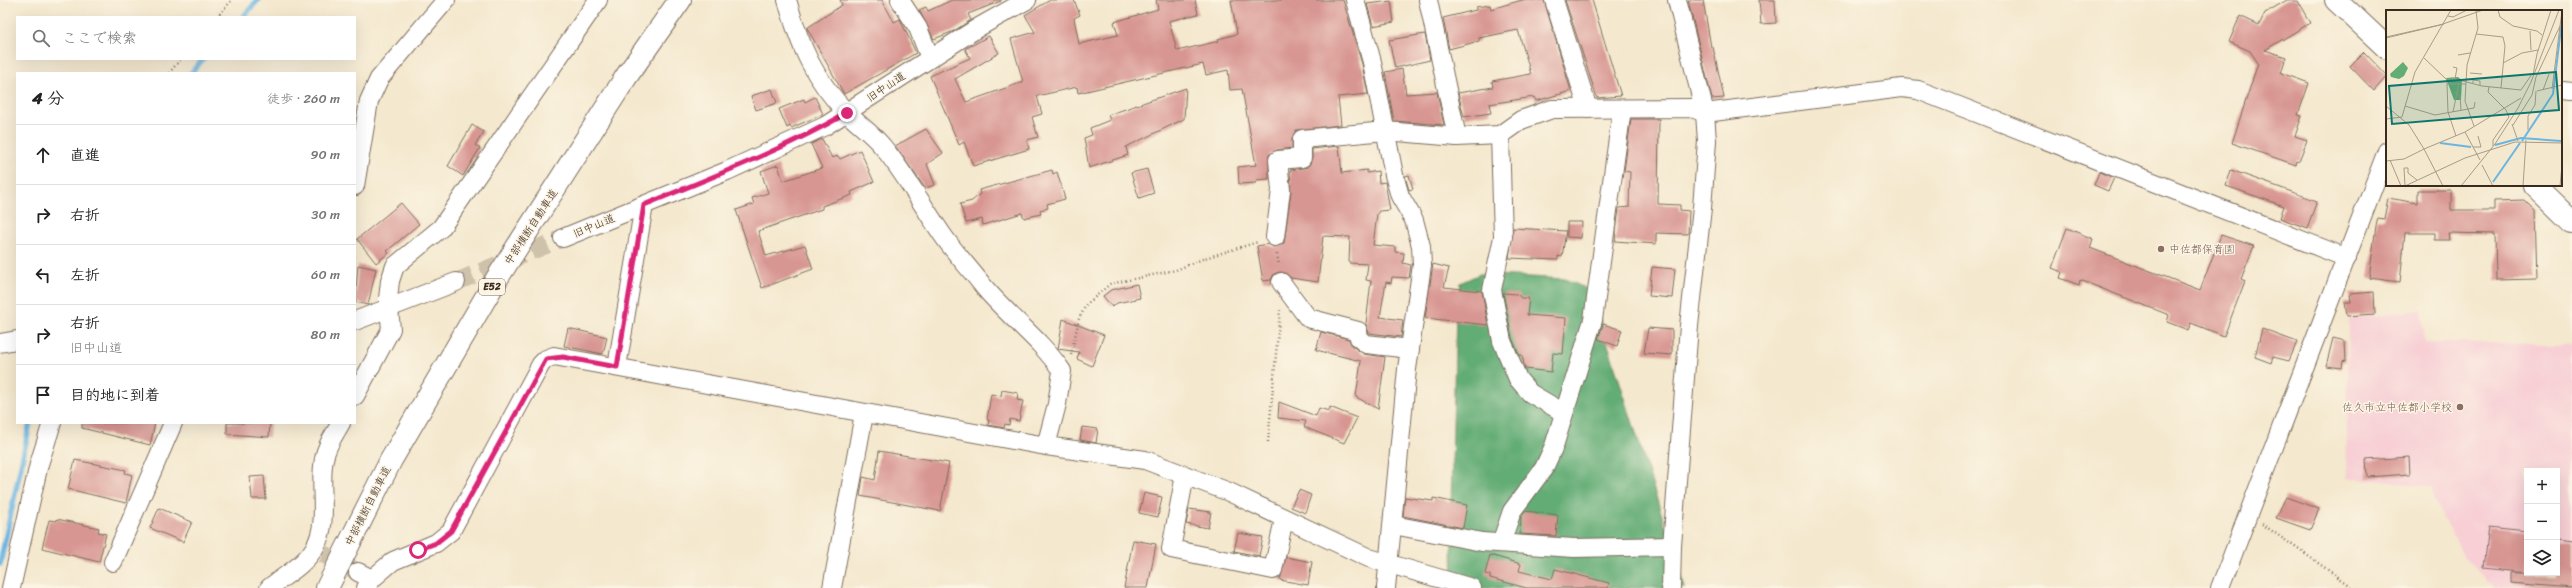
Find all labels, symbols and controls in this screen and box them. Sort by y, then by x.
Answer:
inset map [2386,10,2562,186]
search box [16,16,356,60]
text: ここで検索 [62,25,137,51]
icon: search [30,27,52,49]
street label: 旧中山道 [862,67,910,107]
text: 4 分 [32,83,64,113]
text: 徒歩 · 260 m [267,87,340,110]
route end [838,104,856,122]
text: 直進 [70,142,100,168]
text: 90 m [310,143,340,166]
icon: ahead [32,144,54,166]
street label: 中部横断自動車道 [499,185,563,269]
text: 右折 [70,202,100,228]
text: 30 m [311,203,340,226]
icon: right [32,204,54,226]
street label: 旧中山道 [570,209,618,243]
place label: 中佐都保育園 [2169,240,2235,259]
marker: 中佐都保育園 [2156,244,2166,254]
text: 左折 [70,262,100,288]
text: 60 m [311,263,340,286]
icon: left [32,264,54,286]
road number: E52 [479,279,505,295]
text: 右折 [70,310,100,336]
text: 80 m [311,323,340,346]
icon: right [32,324,54,346]
text: 旧中山道 [70,336,122,359]
text: 目的地に到着 [70,382,160,408]
icon: arrive [32,384,54,406]
place label: 佐久市立中佐都小学校 [2342,398,2452,417]
marker: 佐久市立中佐都小学校 [2455,402,2465,412]
street label: 中部横断自動車道 [340,462,396,550]
map controls [2524,468,2560,576]
button: + [2524,468,2560,504]
button: − [2524,504,2560,540]
button: layers [2524,540,2560,576]
route start [409,541,427,559]

